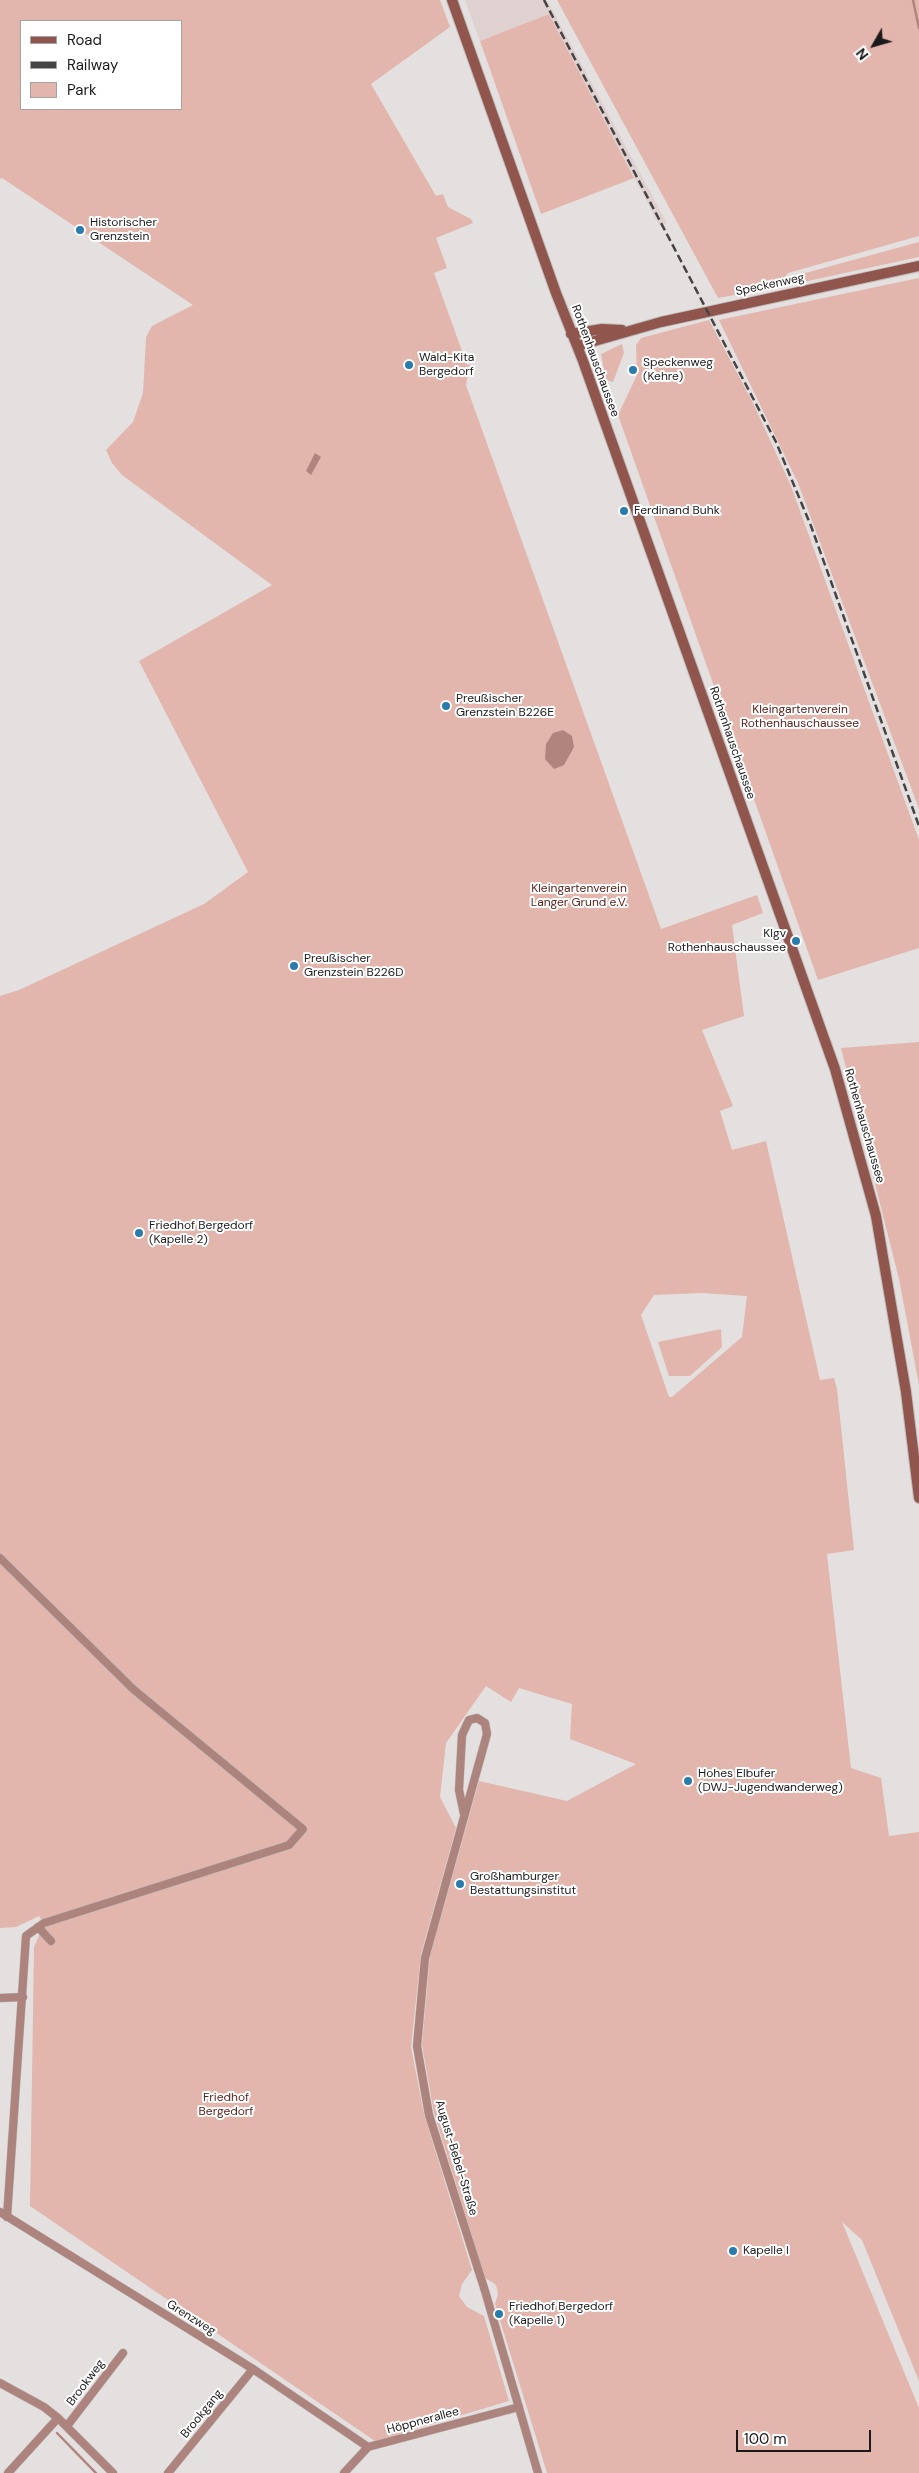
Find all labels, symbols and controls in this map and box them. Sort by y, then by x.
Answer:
legend [20,20,182,110]
north arrow [849,20,899,70]
text: Road [67,30,102,50]
text: N [852,45,872,64]
text: Railway [67,55,118,75]
text: Park [67,80,97,100]
place label: Historischer Grenzstein [90,216,157,244]
marker: Historischer Grenzstein [74,224,86,236]
street label: Speckenweg [734,271,806,299]
street label: Rothenhauschaussee [568,303,622,419]
place label: Wald-Kita Bergedorf [419,351,474,379]
place label: Speckenweg (Kehre) [643,356,713,384]
marker: Wald-Kita Bergedorf [403,359,415,371]
marker: Speckenweg (Kehre) [627,364,639,376]
place label: Ferdinand Buhk [634,504,720,518]
marker: Ferdinand Buhk [618,505,630,517]
street label: Rothenhauschaussee [706,685,758,801]
place label: Preußischer Grenzstein B226E [456,692,554,720]
marker: Preußischer Grenzstein B226E [440,700,452,712]
park label: Kleingartenverein Rothenhauschaussee [741,703,859,731]
park label: Kleingartenverein Langer Grund e.V. [531,882,627,910]
place label: Klgv Rothenhauschaussee [668,927,786,955]
marker: Klgv Rothenhauschaussee [790,935,802,947]
place label: Preußischer Grenzstein B226D [304,952,403,980]
marker: Preußischer Grenzstein B226D [288,960,300,972]
street label: Rothenhauschaussee [841,1067,887,1185]
place label: Friedhof Bergedorf (Kapelle 2) [149,1219,253,1247]
marker: Friedhof Bergedorf (Kapelle 2) [133,1227,145,1239]
place label: Hohes Elbufer (DWJ-Jugendwanderweg) [698,1767,843,1795]
marker: Hohes Elbufer (DWJ-Jugendwanderweg) [682,1775,694,1787]
place label: Großhamburger Bestattungsinstitut [470,1870,576,1898]
marker: Großhamburger Bestattungsinstitut [454,1878,466,1890]
park label: Friedhof Bergedorf [199,2091,253,2119]
street label: August-Bebel-Straße [432,2099,480,2217]
place label: Kapelle I [743,2244,789,2258]
marker: Kapelle I [727,2245,739,2257]
street label: Grenzweg [164,2297,218,2339]
place label: Friedhof Bergedorf (Kapelle 1) [509,2300,613,2328]
marker: Friedhof Bergedorf (Kapelle 1) [493,2308,505,2320]
street label: Brookweg [64,2357,108,2409]
street label: Brookgang [178,2387,226,2441]
street label: Höppnerallee [385,2404,461,2438]
scale bar [739,2420,874,2452]
text: 100 m [744,2429,787,2449]

